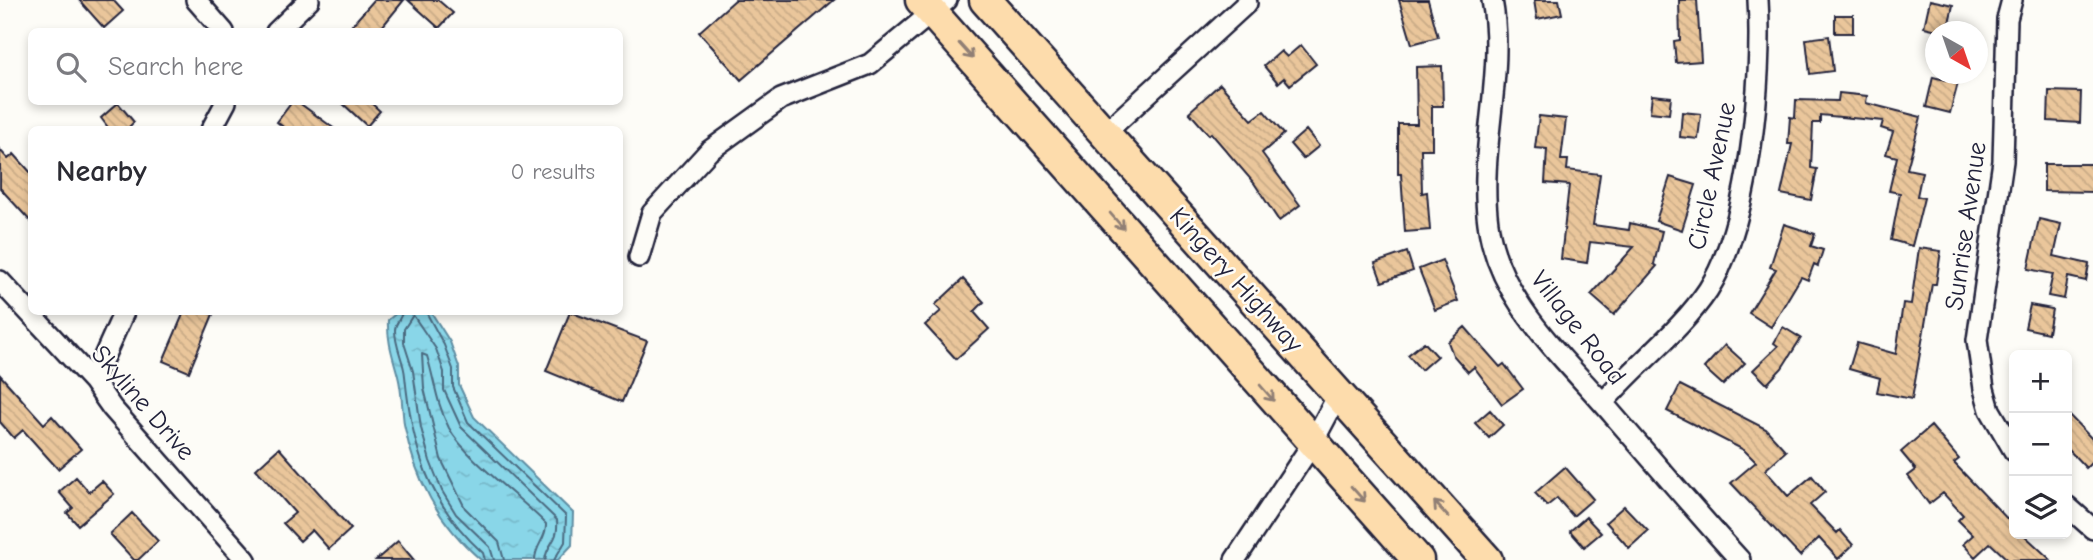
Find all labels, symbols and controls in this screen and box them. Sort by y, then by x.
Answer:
north arrow [1925,21,1988,84]
search box [28,28,623,105]
one-way arrow [958,42,974,60]
icon: search [52,48,90,86]
text: Search here [108,52,243,82]
street label: Circle Avenue [1682,99,1742,253]
street label: Sunrise Avenue [1939,140,1993,312]
text: Nearby [56,154,147,189]
text: 0 results [511,158,595,185]
street label: Kingery Highway [1163,201,1309,359]
one-way arrow [1109,212,1125,230]
street label: Village Road [1524,265,1632,391]
street label: Skyline Drive [85,339,201,467]
map controls [2009,350,2072,539]
button: + [2009,350,2072,413]
one-way arrow [1259,383,1275,401]
button: − [2009,413,2072,476]
button: layers [2009,476,2072,539]
one-way arrow [1349,485,1366,502]
one-way arrow [1433,500,1449,518]

